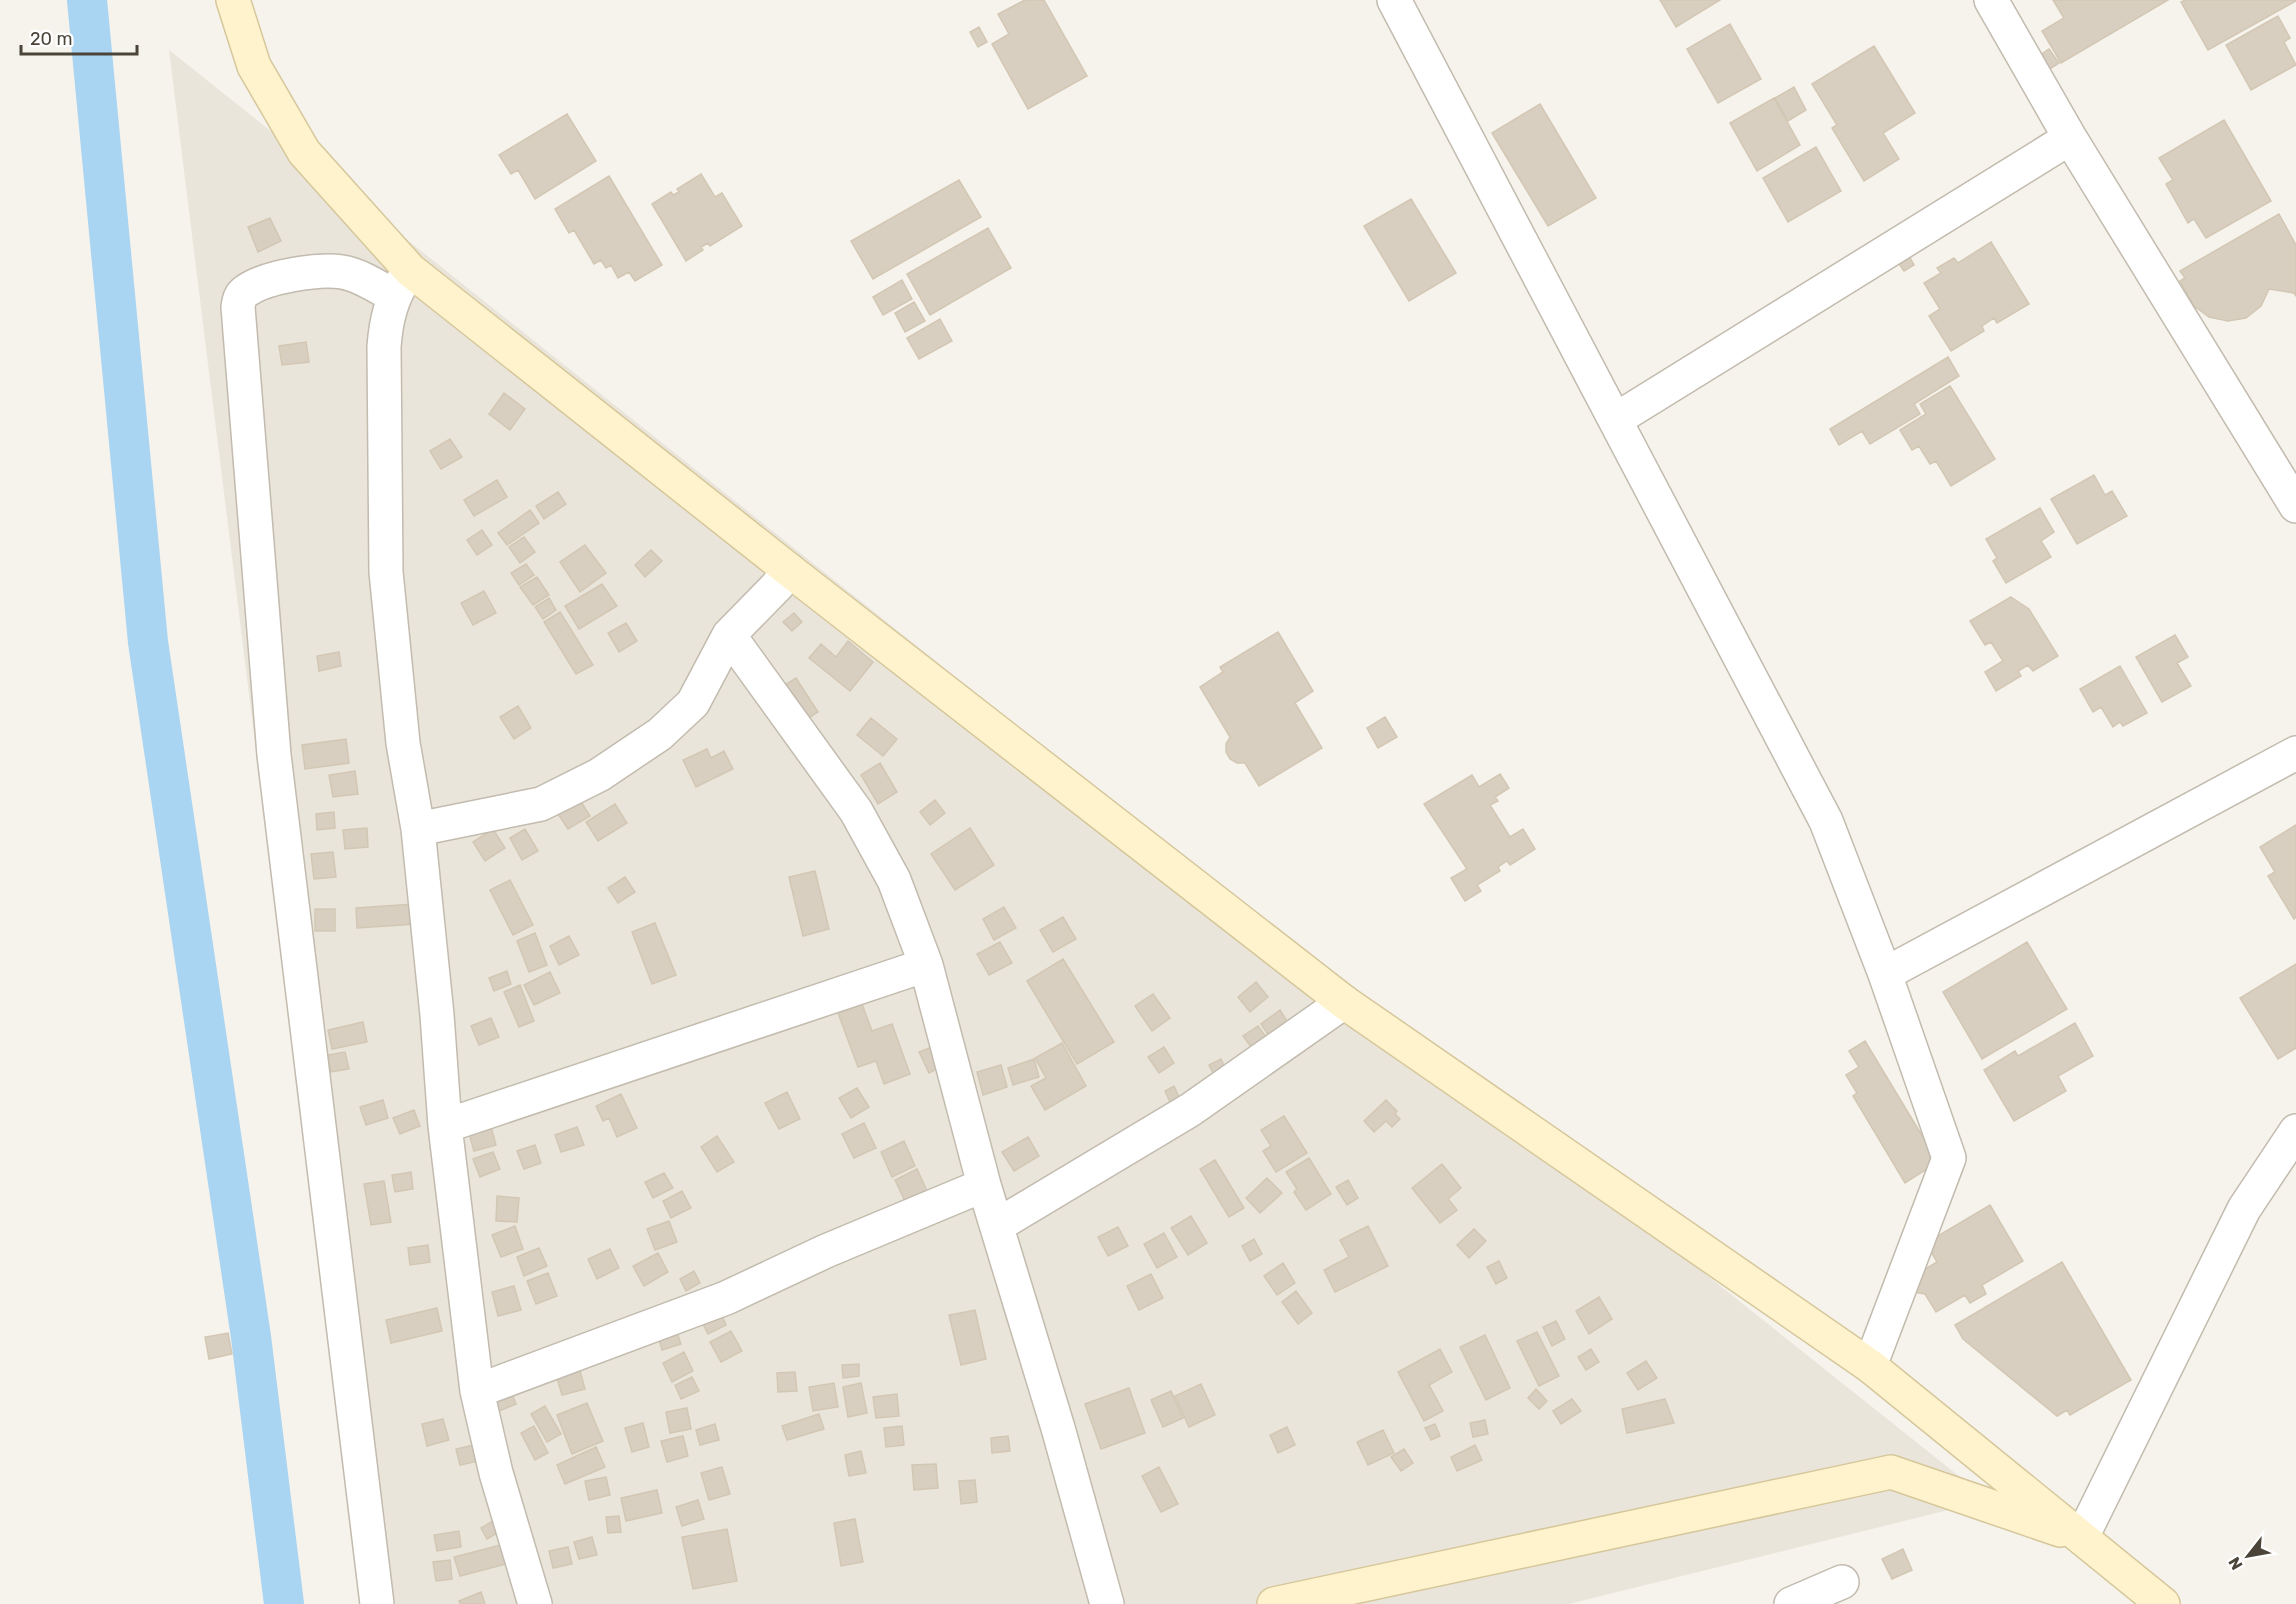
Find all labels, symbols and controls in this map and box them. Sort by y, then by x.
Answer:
scale bar [21,18,136,56]
text: 20 m [30,28,72,50]
north arrow [2218,1526,2278,1586]
text: N [2224,1554,2247,1573]

